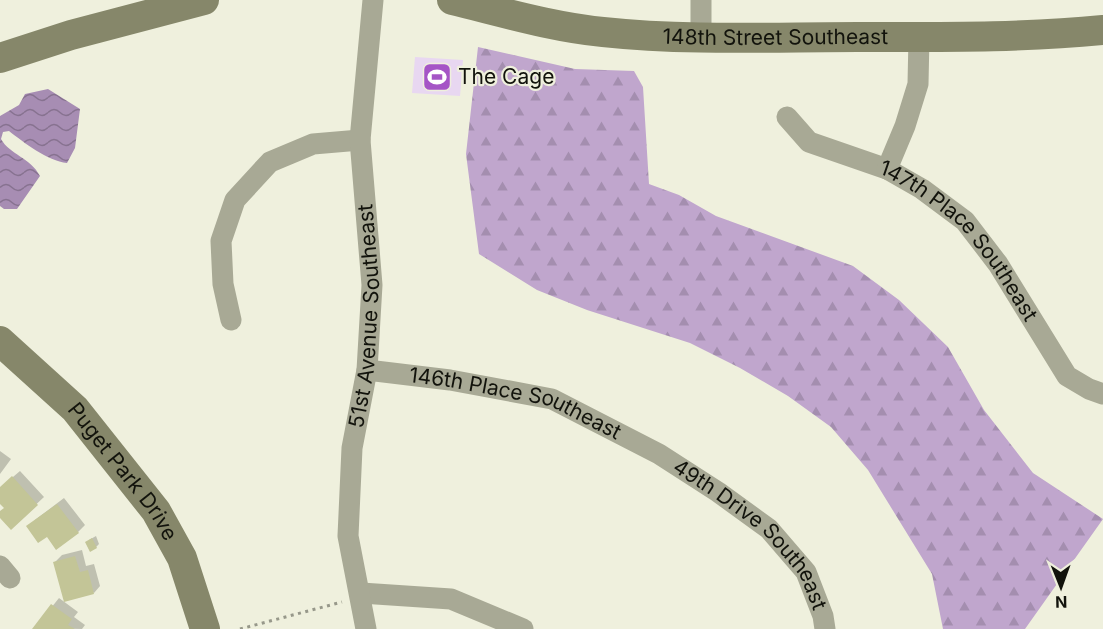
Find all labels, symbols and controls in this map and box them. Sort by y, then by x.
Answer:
street label: 148th Street Southeast [662,23,888,50]
sports icon: The Cage [421,61,453,93]
place label: The Cage [458,64,554,89]
street label: 147th Place Southeast [877,155,1043,326]
street label: 51st Avenue Southeast [343,203,384,430]
street label: 146th Place Southeast [408,362,626,445]
street label: Puget Park Drive [63,397,183,545]
street label: 49th Drive Southeast [669,453,832,613]
north arrow [1031,557,1091,617]
text: N [1055,592,1068,612]

